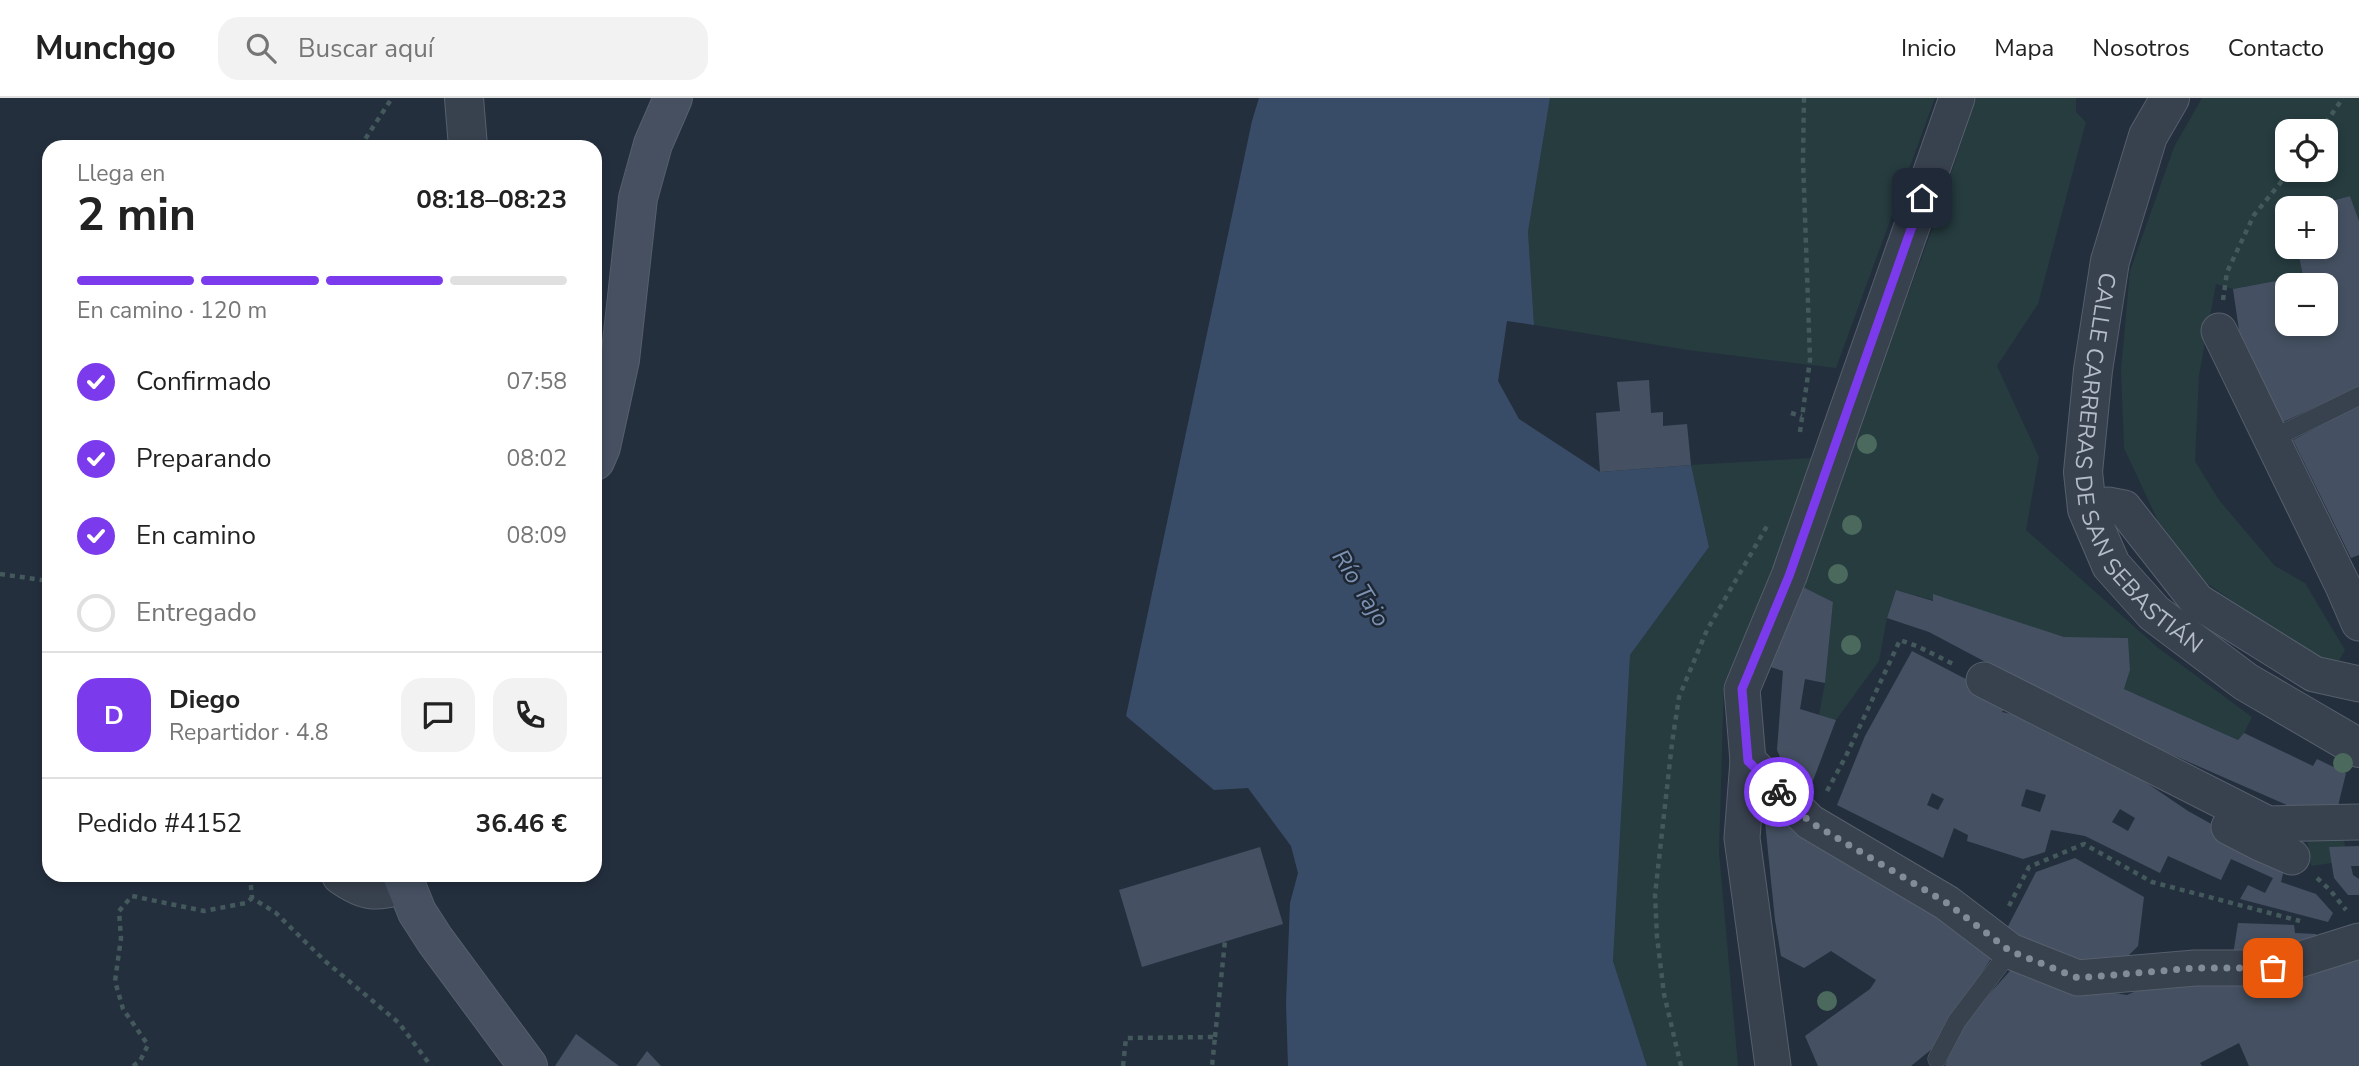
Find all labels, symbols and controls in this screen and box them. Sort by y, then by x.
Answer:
search box [218,17,708,80]
text: Munchgo [35,26,176,71]
icon: search [242,29,280,67]
text: Buscar aquí [298,31,434,66]
text: Inicio [1901,32,1956,64]
text: Mapa [1994,32,2054,64]
text: Nosotros [2092,32,2190,64]
text: Contacto [2228,32,2324,64]
map controls [2275,119,2338,336]
button: locate [2275,119,2338,182]
text: Llega en [77,158,165,189]
pin [1892,168,1952,228]
icon: home [1903,179,1941,217]
text: 08:18–08:23 [416,182,567,217]
text: 2 min [77,183,196,246]
button: + [2275,196,2338,259]
street label: CALLE CARRERAS DE SAN SEBASTIÁN [2067,270,2209,660]
button: − [2275,273,2338,336]
text: En camino · 120 m [77,295,267,326]
icon: check [77,363,115,401]
text: Confirmado [136,364,271,399]
text: 07:58 [507,366,567,397]
icon: check [77,440,115,478]
text: Preparando [136,441,271,476]
text: 08:02 [507,443,567,474]
icon: check [77,517,115,555]
text: En camino [136,518,256,553]
text: 08:09 [507,520,567,551]
water label: Río Tajo [1325,543,1397,633]
text: Entregado [136,595,257,630]
button: chat [401,678,475,752]
button: phone [493,678,567,752]
text: Diego [169,682,240,717]
text: D [104,698,124,733]
text: Repartidor · 4.8 [169,717,329,748]
courier [1744,757,1814,827]
icon: bike [1760,773,1798,811]
text: Pedido #4152 [77,806,242,841]
text: 36.46 € [476,806,567,841]
pin [2243,938,2303,998]
icon: bag [2254,949,2292,987]

